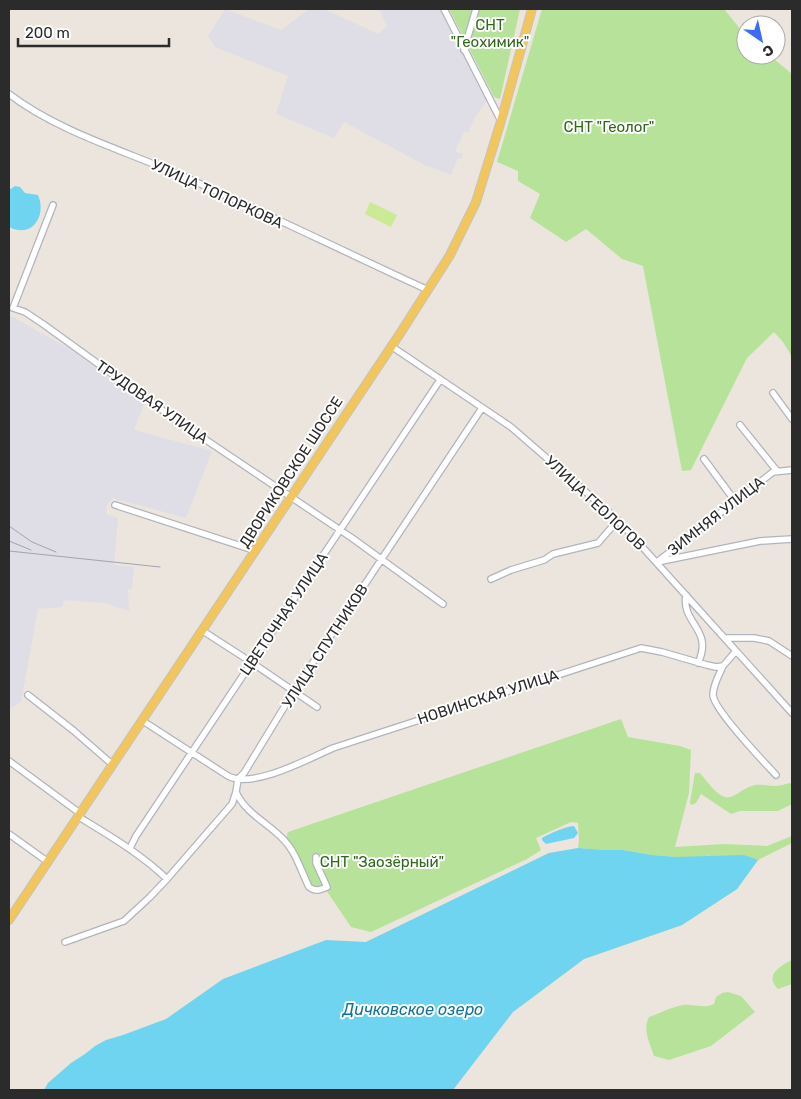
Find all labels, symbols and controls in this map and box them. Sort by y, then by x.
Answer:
scale bar [18,15,169,47]
north arrow [736,15,786,65]
park label: СНТ "Геохимик" [451,16,529,51]
text: 200 m [25,24,70,42]
text: С [759,41,777,60]
park label: СНТ "Геолог" [564,118,654,136]
street label: УЛИЦА ТОПОРКОВА [148,156,286,232]
street label: ТРУДОВАЯ УЛИЦА [92,357,212,447]
street label: ДВОРИКОВСКОЕ ШОССЕ [235,393,347,551]
street label: УЛИЦА ГЕОЛОГОВ [541,452,649,554]
street label: ЗИМНЯЯ УЛИЦА [664,473,768,559]
street label: ЦВЕТОЧНАЯ УЛИЦА [236,549,332,679]
street label: УЛИЦА СПУТНИКОВ [278,581,372,711]
street label: НОВИНСКАЯ УЛИЦА [415,666,561,728]
park label: СНТ "Заозёрный" [320,853,444,871]
water label: Дичковское озеро [341,1000,483,1019]

